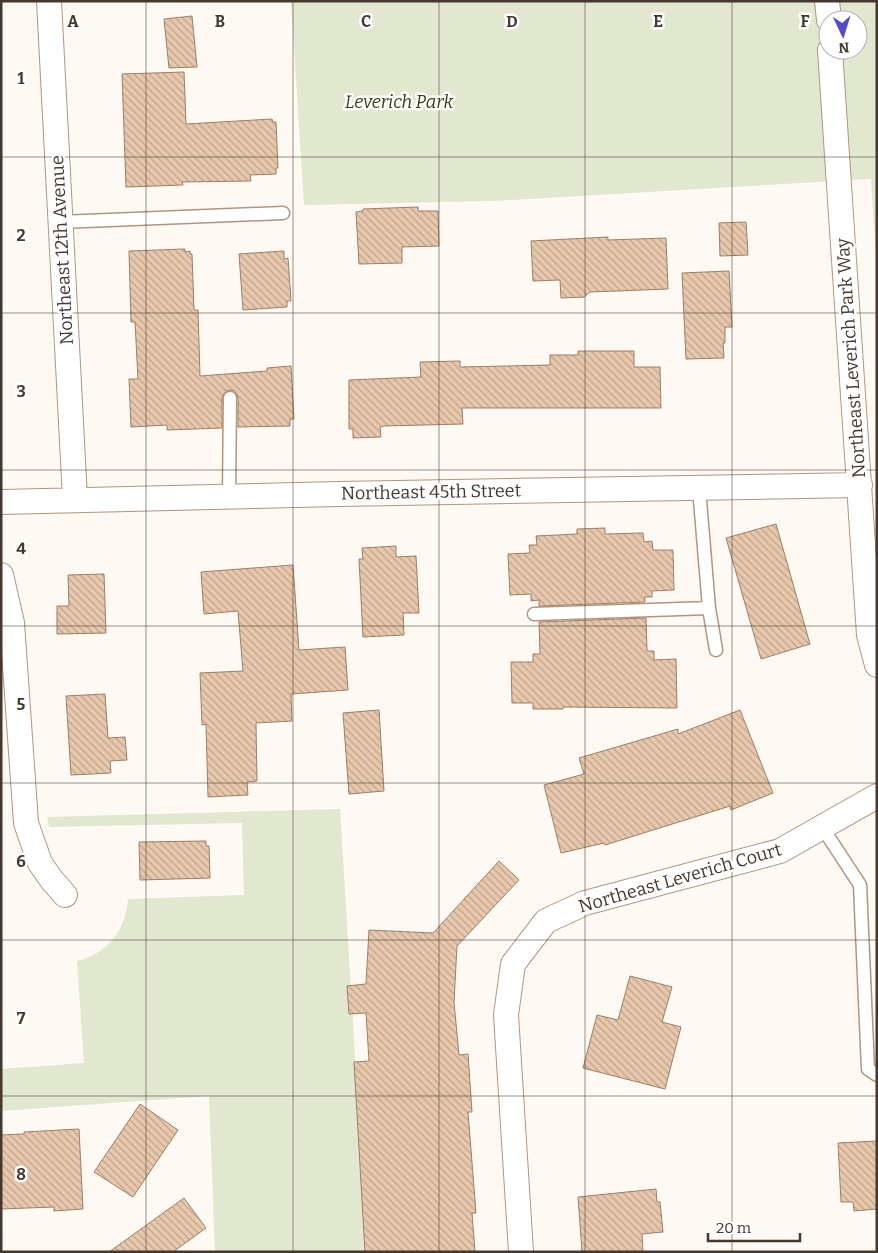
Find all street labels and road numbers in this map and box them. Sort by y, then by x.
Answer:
street label: Northeast 12th Avenue [46,155,78,345]
street label: Northeast Leverich Park Way [832,237,870,479]
street label: Northeast 45th Street [341,479,522,505]
street label: Northeast Leverich Court [576,838,785,918]

